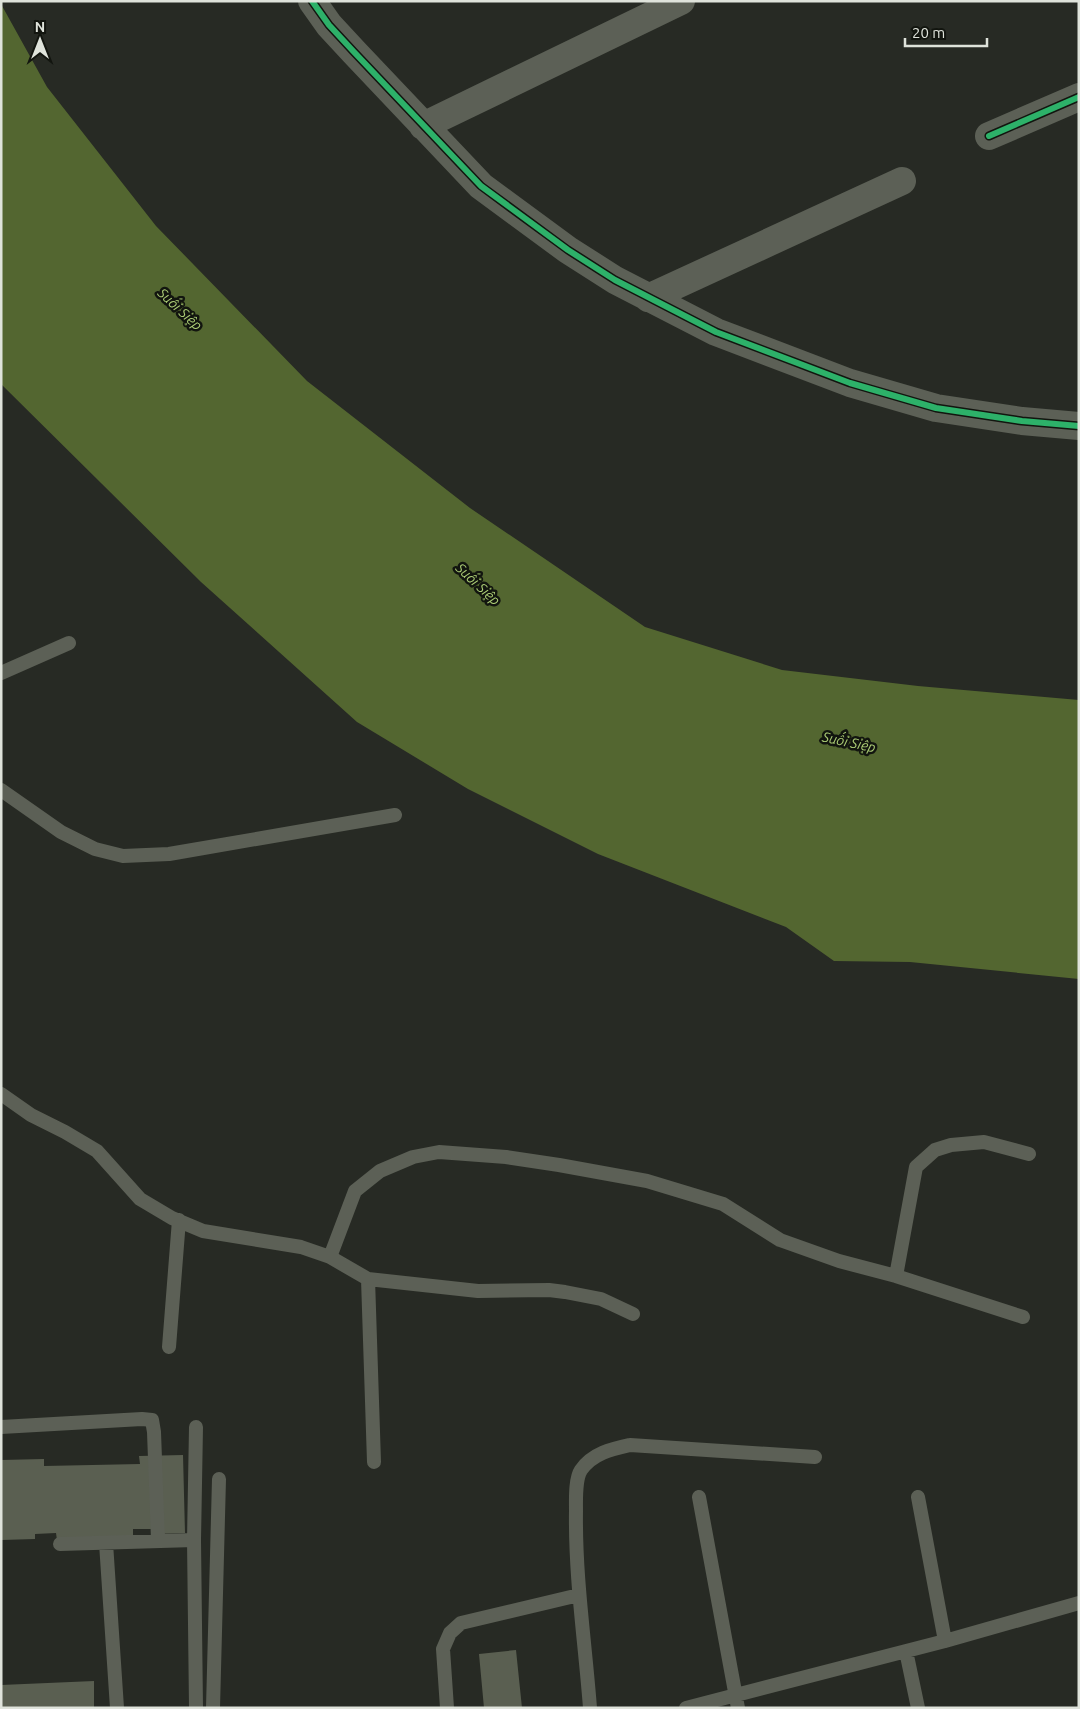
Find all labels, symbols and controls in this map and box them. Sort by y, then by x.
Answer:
north arrow [15,15,65,65]
scale bar [905,15,988,47]
text: N [35,19,45,35]
text: 20 m [912,24,945,41]
water label: Suối Siệp [154,282,207,333]
water label: Suối Siệp [452,557,505,608]
water label: Suối Siệp [820,726,878,755]

